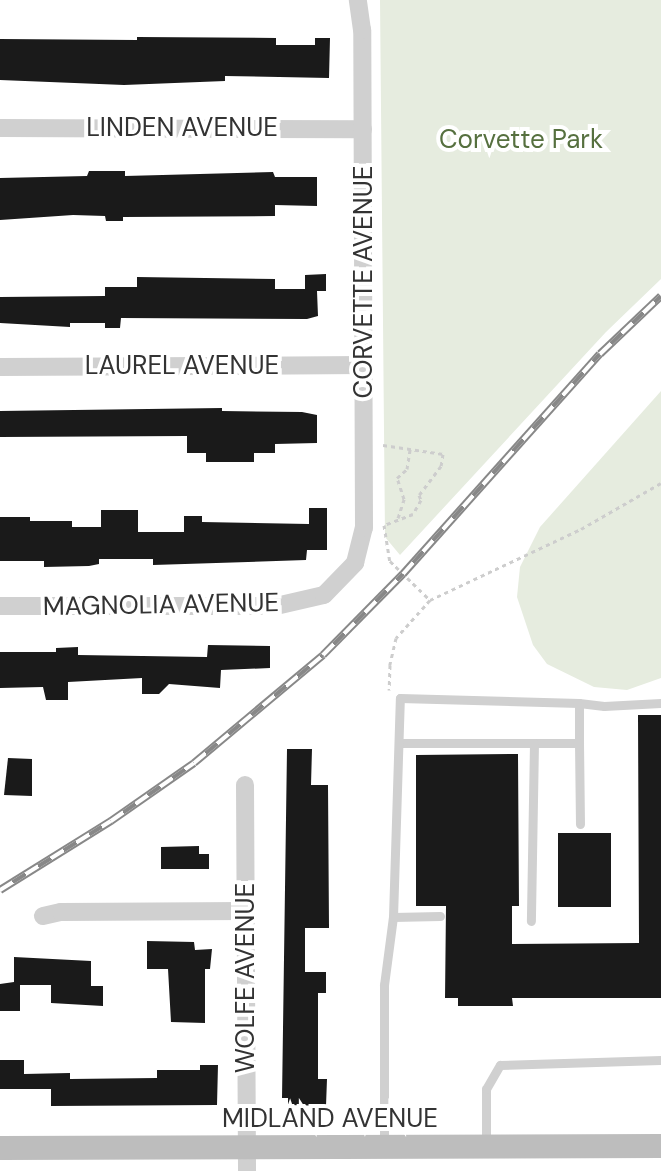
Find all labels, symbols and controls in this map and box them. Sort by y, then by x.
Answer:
street label: LINDEN AVENUE [86,112,278,144]
park label: Corvette Park [439,124,603,156]
street label: CORVETTE AVENUE [348,166,380,398]
street label: LAUREL AVENUE [85,350,279,382]
street label: MAGNOLIA AVENUE [43,587,279,623]
street label: WOLFE AVENUE [230,883,262,1073]
street label: MIDLAND AVENUE [222,1103,438,1135]

